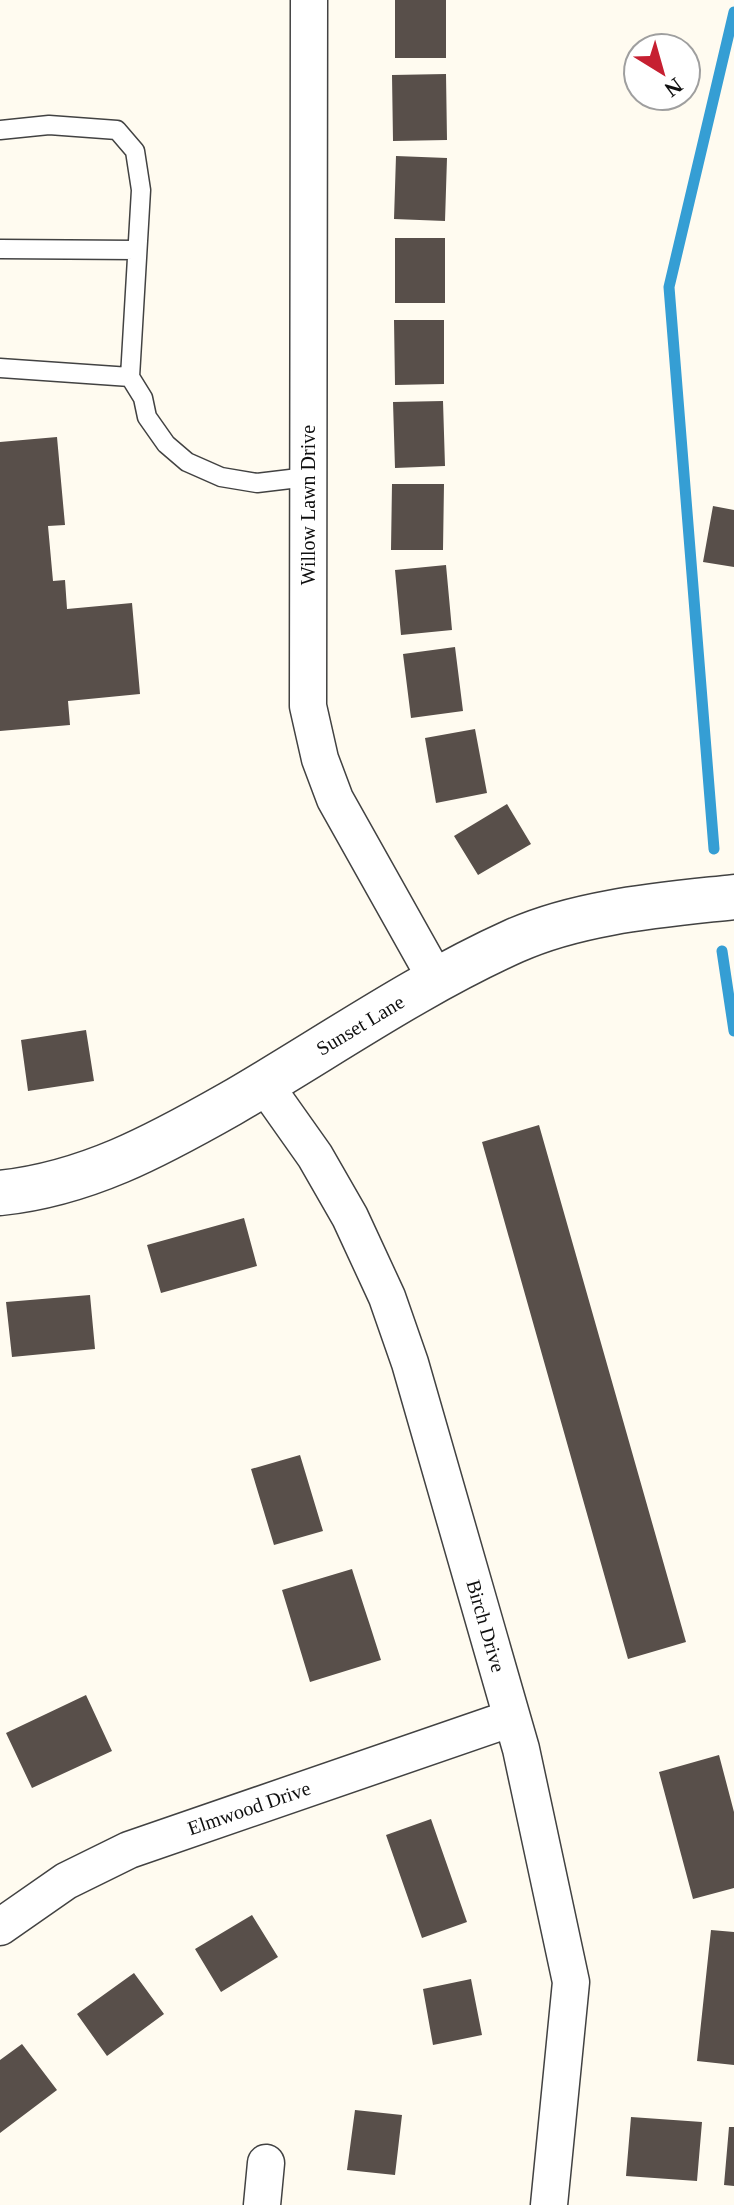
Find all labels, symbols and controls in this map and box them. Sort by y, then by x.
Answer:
north arrow [622,32,702,112]
text: N [660,73,688,102]
street label: Willow Lawn Drive [297,425,319,585]
street label: Sunset Lane [312,990,408,1060]
street label: Birch Drive [462,1577,510,1675]
street label: Elmwood Drive [185,1777,313,1839]

